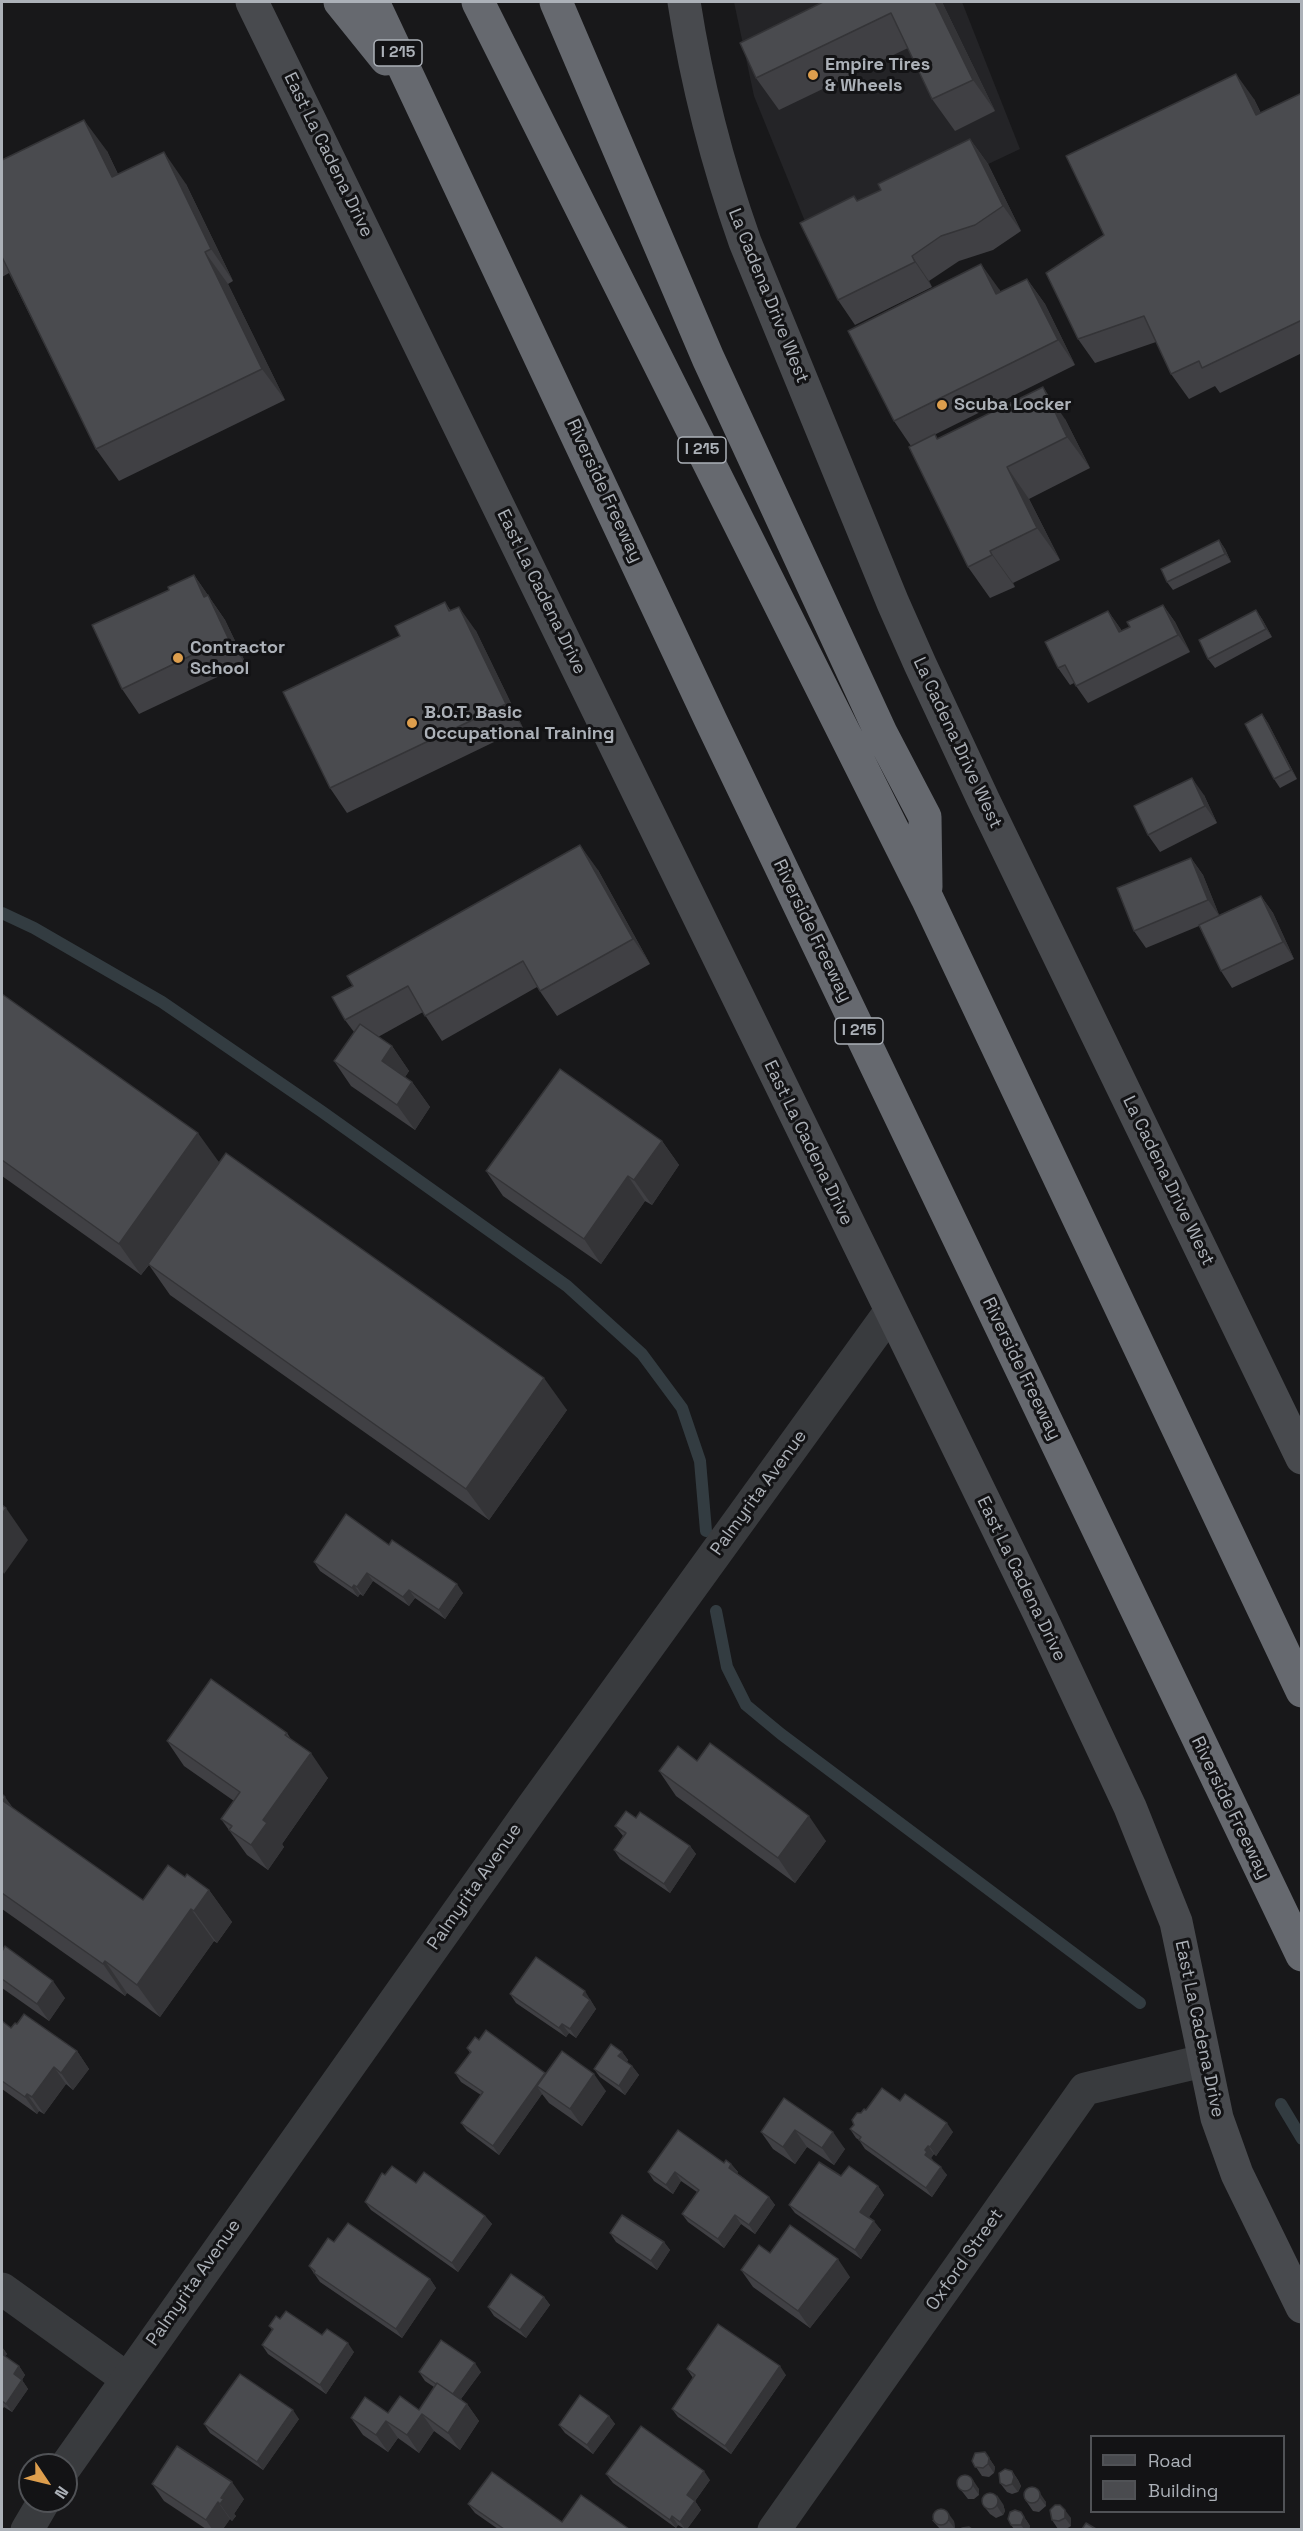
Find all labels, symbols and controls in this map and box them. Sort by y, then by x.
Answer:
road number: I 215 [374,40,422,66]
place label: Empire Tires & Wheels [825,54,930,97]
marker: Empire Tires & Wheels [806,68,820,82]
street label: East La Cadena Drive [279,69,377,241]
street label: La Cadena Drive West [723,206,813,386]
place label: Scuba Locker [954,394,1071,416]
marker: Scuba Locker [935,398,949,412]
street label: Riverside Freeway [561,416,647,566]
road number: I 215 [678,437,726,463]
street label: East La Cadena Drive [492,506,590,678]
place label: Contractor School [190,637,285,680]
marker: Contractor School [171,651,185,665]
street label: La Cadena Drive West [908,654,1006,832]
place label: B.O.T. Basic Occupational Training [424,702,614,744]
marker: B.O.T. Basic Occupational Training [405,716,419,730]
street label: Riverside Freeway [768,856,856,1006]
road number: I 215 [835,1018,883,1044]
street label: East La Cadena Drive [759,1057,857,1229]
street label: La Cadena Drive West [1117,1093,1219,1269]
street label: Riverside Freeway [977,1294,1065,1444]
street label: Palmyrita Avenue [706,1426,812,1560]
street label: East La Cadena Drive [972,1493,1070,1665]
street label: Riverside Freeway [1186,1733,1274,1883]
street label: Palmyrita Avenue [423,1819,527,1955]
street label: East La Cadena Drive [1170,1939,1228,2119]
street label: Oxford Street [922,2205,1008,2315]
street label: Palmyrita Avenue [142,2215,246,2351]
legend [1090,2435,1285,2513]
text: Road [1148,2449,1192,2472]
north arrow [18,2453,78,2513]
text: Building [1148,2479,1218,2502]
text: N [50,2482,73,2503]

